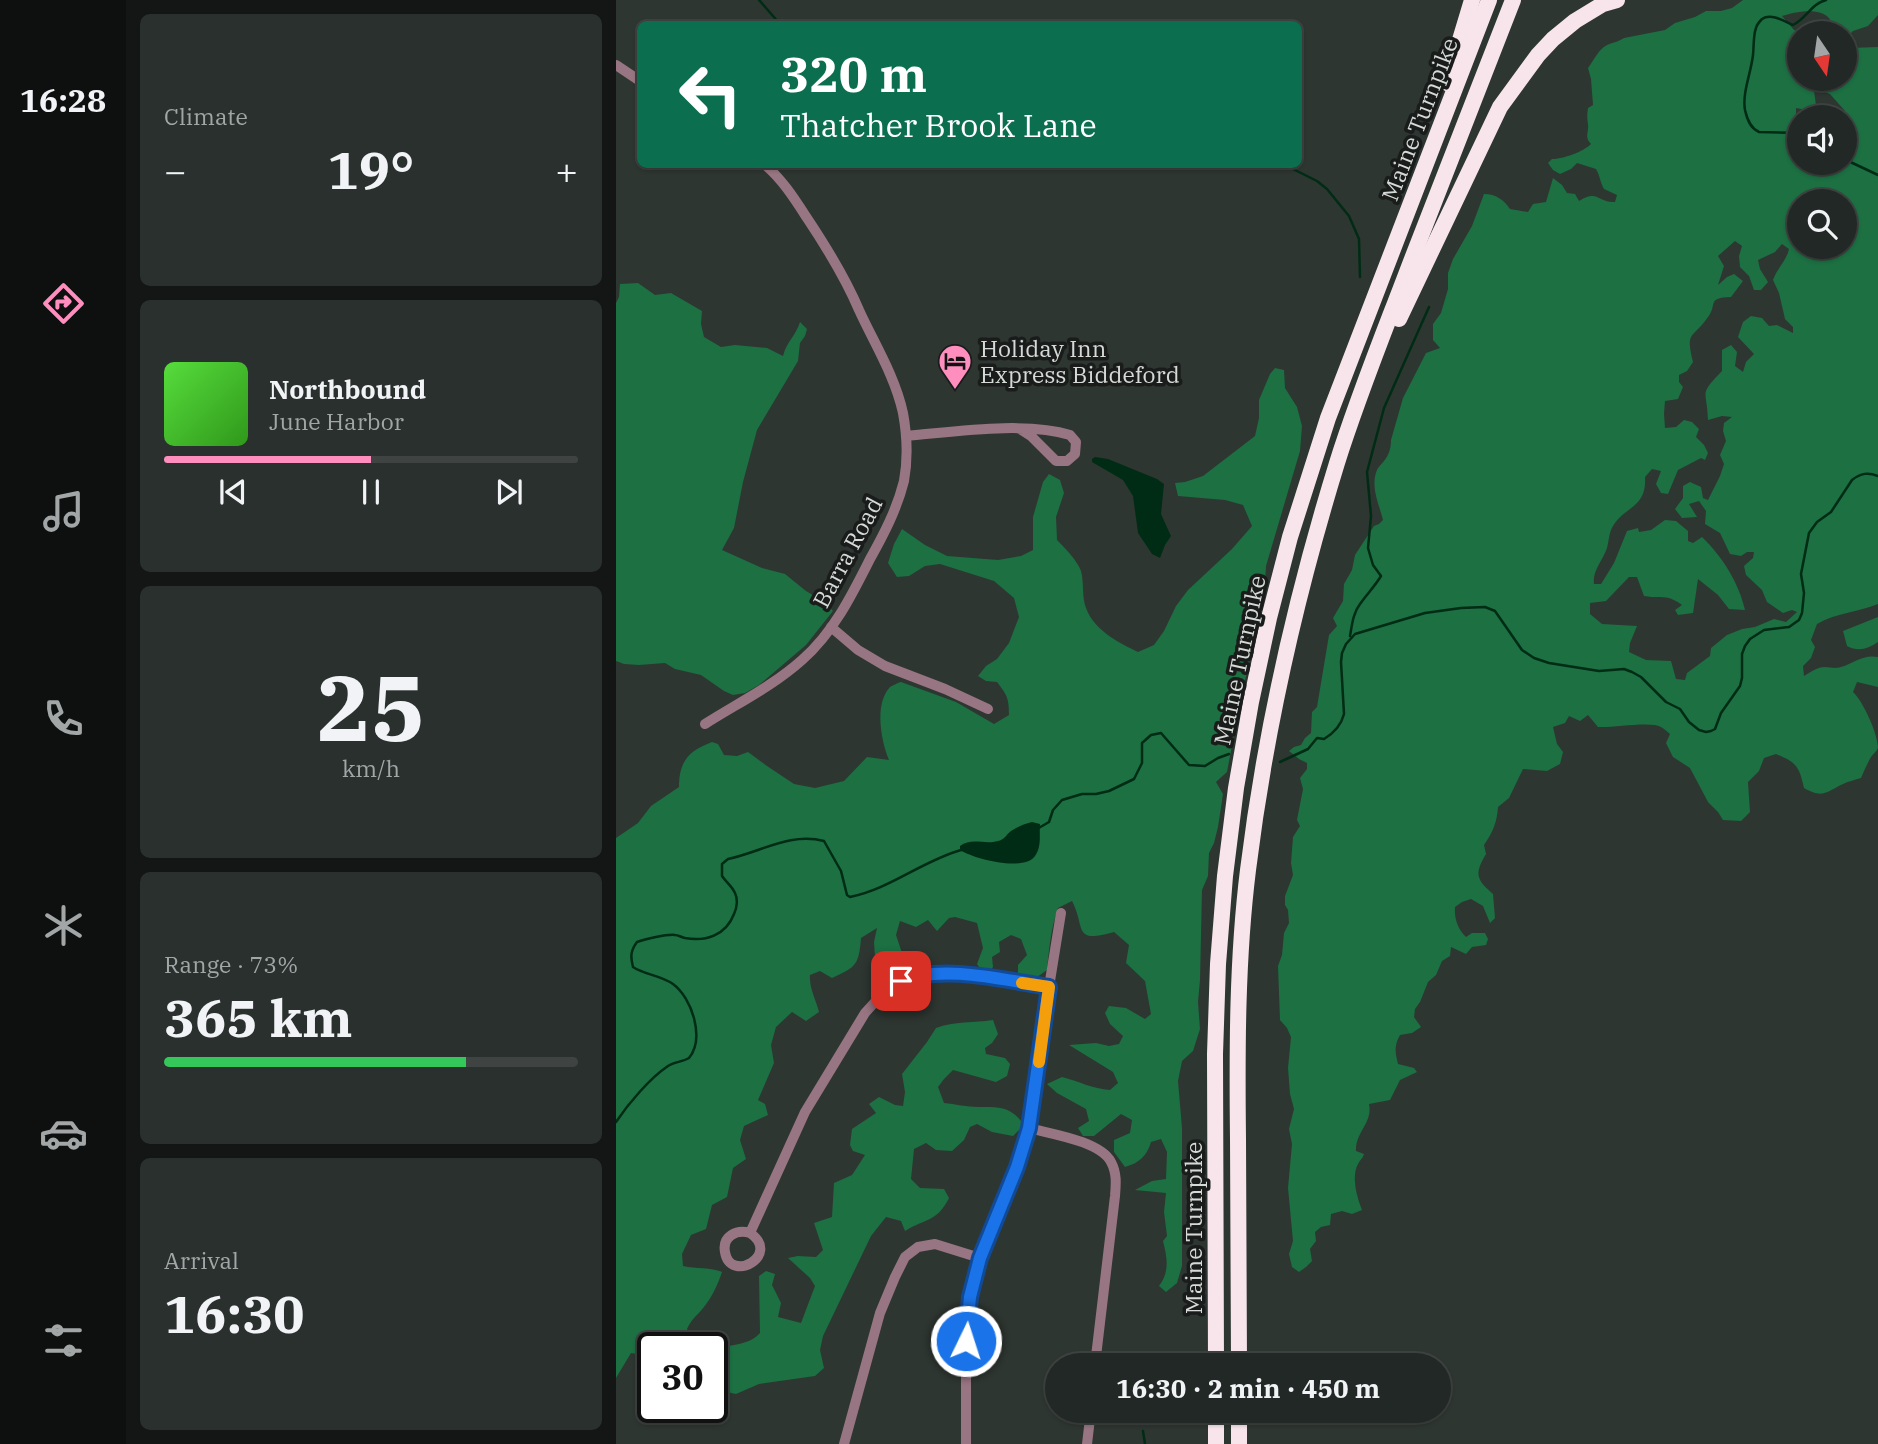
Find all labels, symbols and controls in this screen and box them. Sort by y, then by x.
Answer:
north arrow [1787,21,1857,91]
map controls [1787,21,1857,259]
street label: Maine Turnpike [1374,33,1464,205]
text: 320 m [780,42,927,105]
icon: left [665,49,756,140]
text: 16:28 [20,79,106,121]
text: Climate [164,101,248,131]
text: Thatcher Brook Lane [780,104,1097,146]
button: sound [1787,105,1857,175]
text: 19° [328,136,414,203]
text: − [164,146,187,195]
text: + [555,146,578,195]
button: search [1787,189,1857,259]
icon: directions [39,279,88,328]
place label: Holiday Inn Express Biddeford [980,333,1180,389]
hotel icon: Holiday Inn Express Biddeford [936,342,974,391]
text: Northbound [269,372,426,406]
text: June Harbor [269,406,404,436]
icon: previous [214,473,252,511]
icon: pause [352,473,390,511]
icon: next [490,473,528,511]
icon: music [39,487,88,536]
street label: Barra Road [805,491,889,613]
street label: Maine Turnpike [1206,572,1272,748]
text: 25 [316,648,426,766]
icon: phone [39,694,88,743]
text: km/h [342,753,400,783]
icon: climate [39,901,88,950]
text: Range · 73% [164,949,298,979]
pin [871,951,931,1011]
icon: arrive [882,962,920,1000]
text: 365 km [164,984,353,1051]
icon: car [39,1109,88,1158]
street label: Maine Turnpike [1178,1142,1208,1314]
text: Arrival [164,1245,239,1275]
text: 16:30 [164,1280,305,1347]
position arrow [929,1304,1003,1378]
icon: filters [39,1316,88,1365]
speed limit sign: 30 [637,1332,728,1423]
text: 16:30 · 2 min · 450 m [1116,1371,1380,1405]

